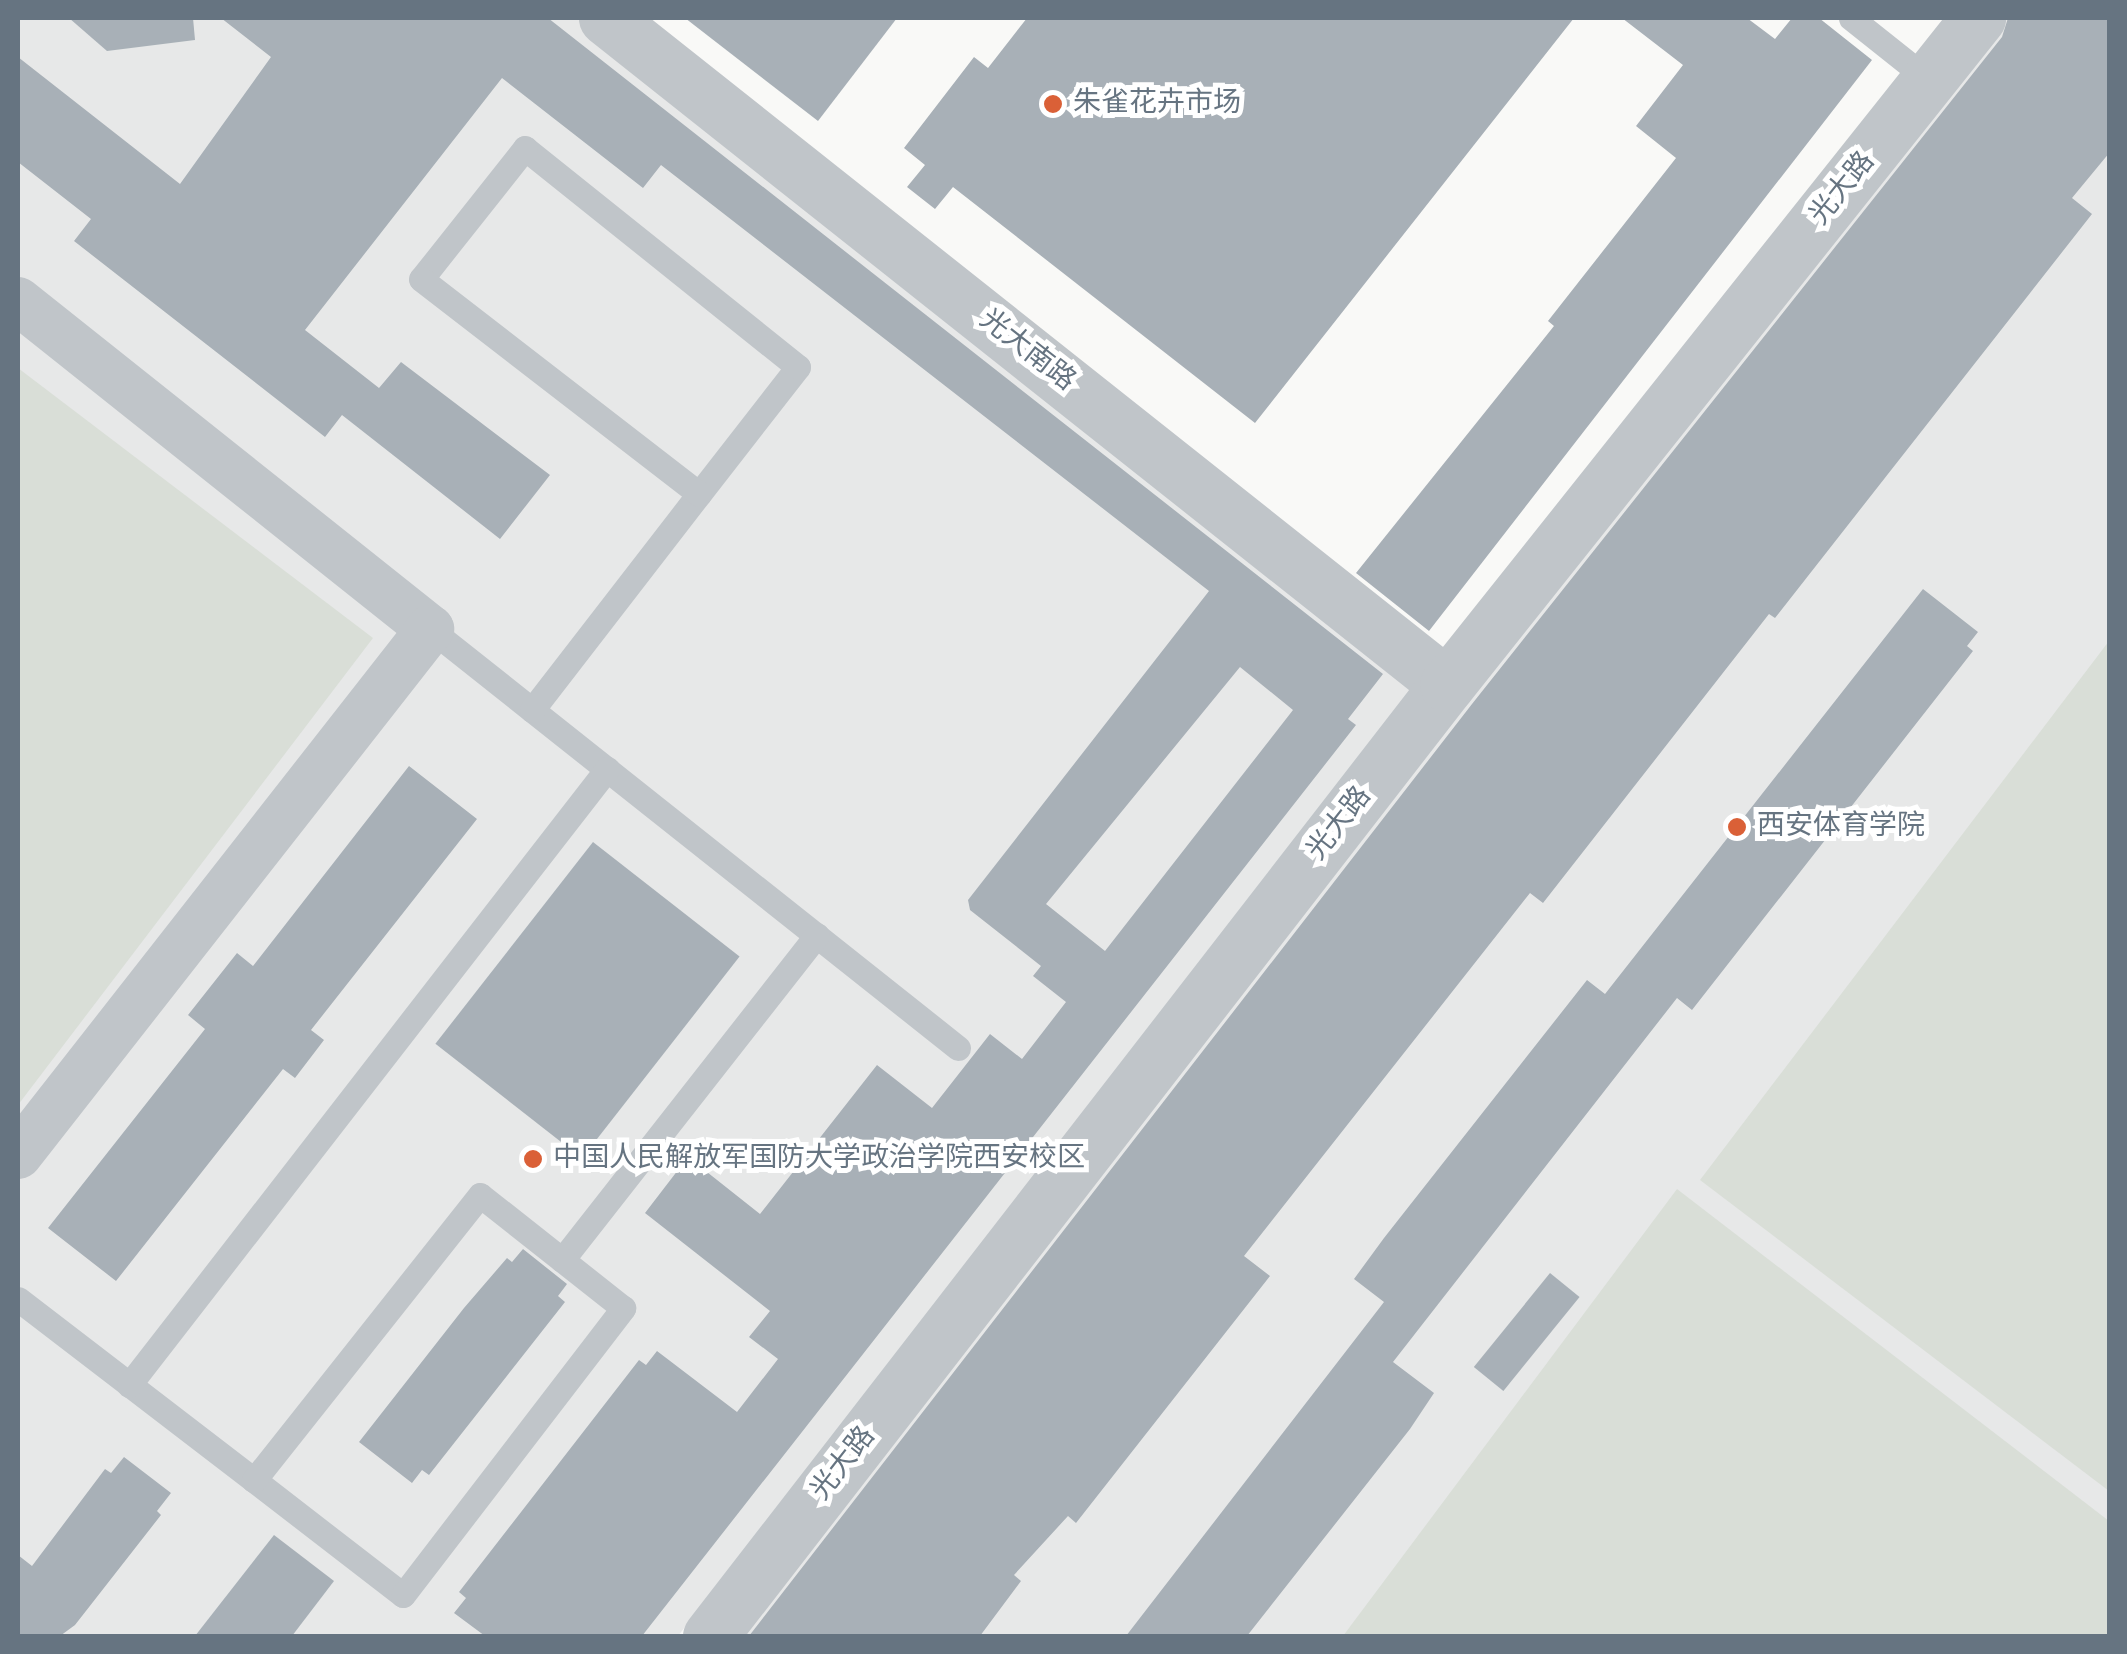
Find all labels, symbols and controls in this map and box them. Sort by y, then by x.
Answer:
place label: 朱雀花卉市场 [1073,87,1241,121]
marker: 朱雀花卉市场 [1042,93,1064,115]
street label: 光大路 [1804,146,1882,232]
street label: 光大南路 [973,303,1081,399]
street label: 光大路 [1301,781,1379,867]
place label: 西安体育学院 [1757,810,1925,844]
marker: 西安体育学院 [1726,816,1748,838]
place label: 中国人民解放军国防大学政治学院西安校区 [553,1142,1085,1176]
marker: 中国人民解放军国防大学政治学院西安校区 [522,1148,544,1170]
street label: 光大路 [805,1421,883,1507]

